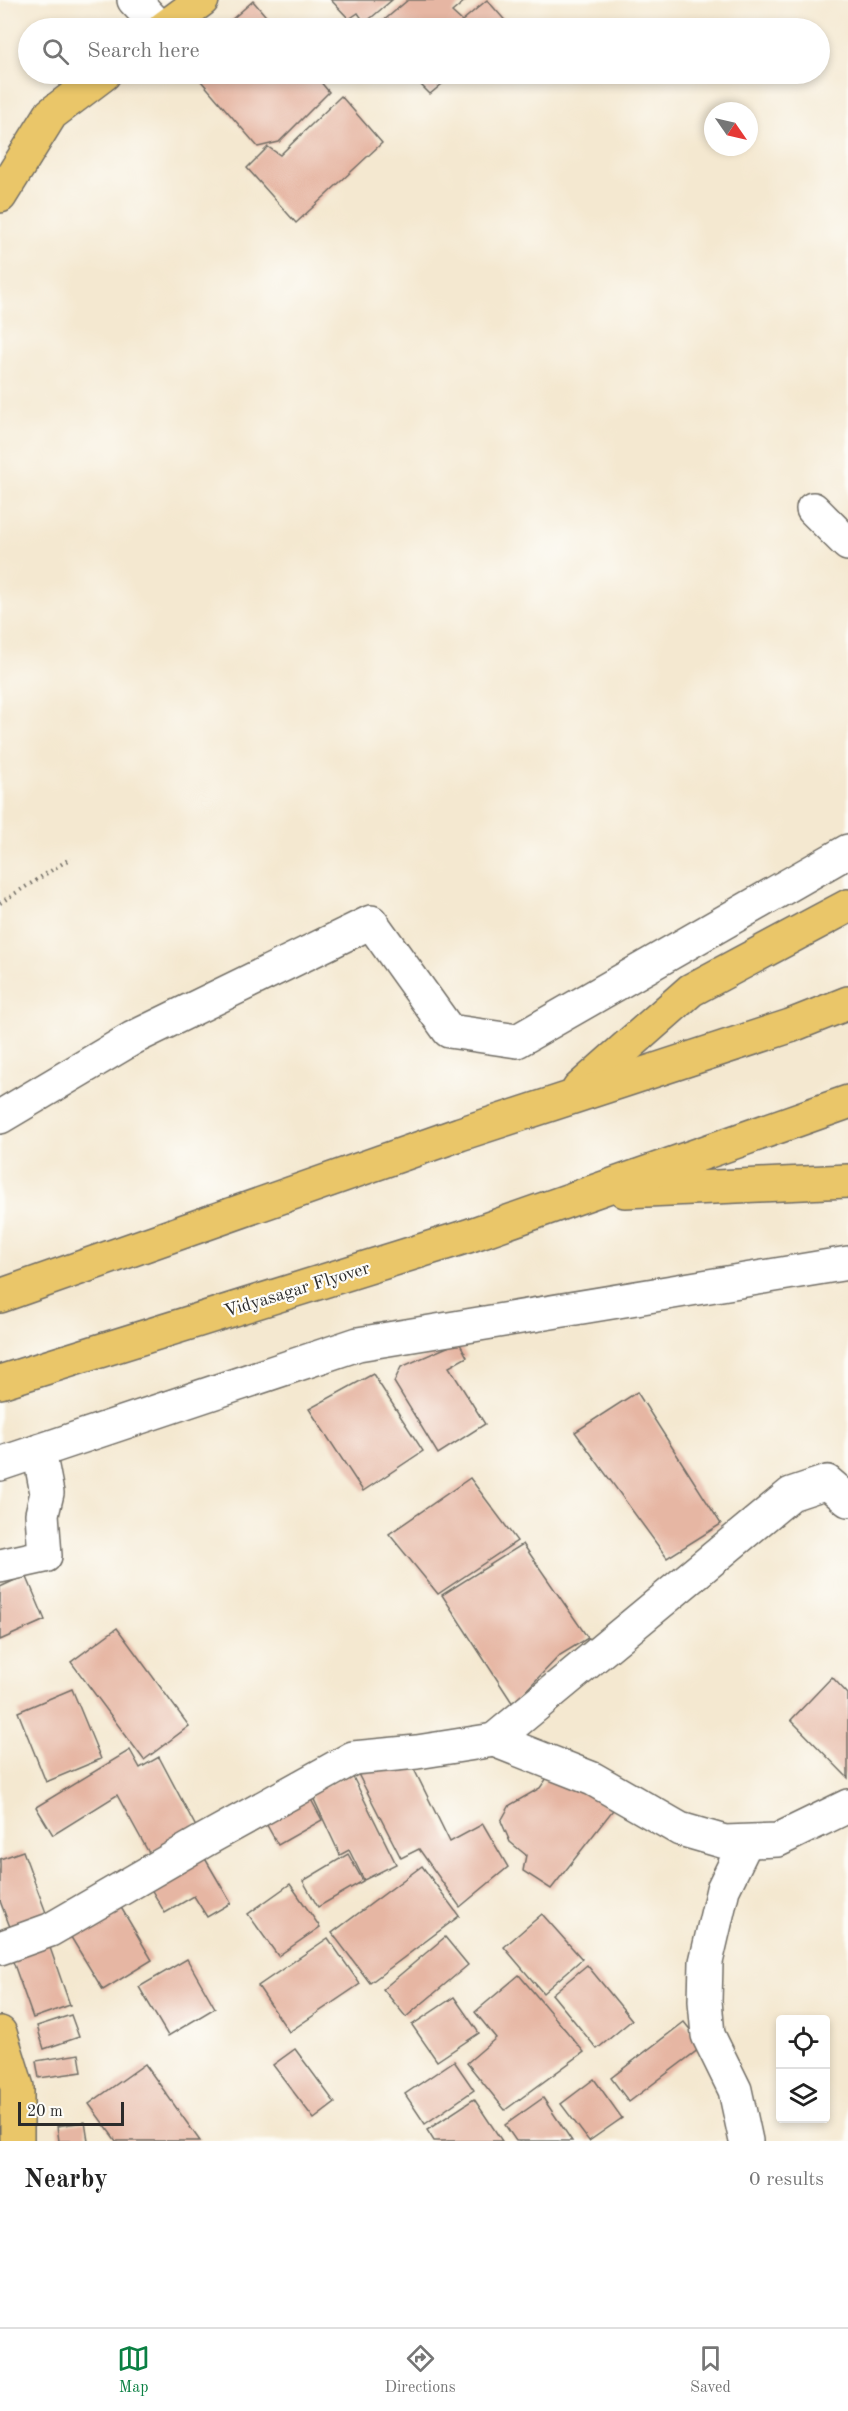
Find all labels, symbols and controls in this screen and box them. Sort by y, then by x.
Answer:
search box [18,18,830,84]
icon: search [39,35,72,68]
text: Search here [87,40,200,62]
north arrow [704,102,758,156]
street label: Vidyasagar Flyover [222,1259,372,1321]
map controls [776,2015,830,2123]
button: locate [776,2015,830,2069]
button: layers [776,2069,830,2123]
scale bar [18,2099,124,2126]
text: 20 m [27,2104,63,2120]
text: Nearby [24,2167,108,2193]
text: 0 results [749,2170,824,2190]
tab: Map [117,2342,150,2398]
tab: Directions [385,2342,456,2398]
tab: Saved [690,2342,731,2398]

